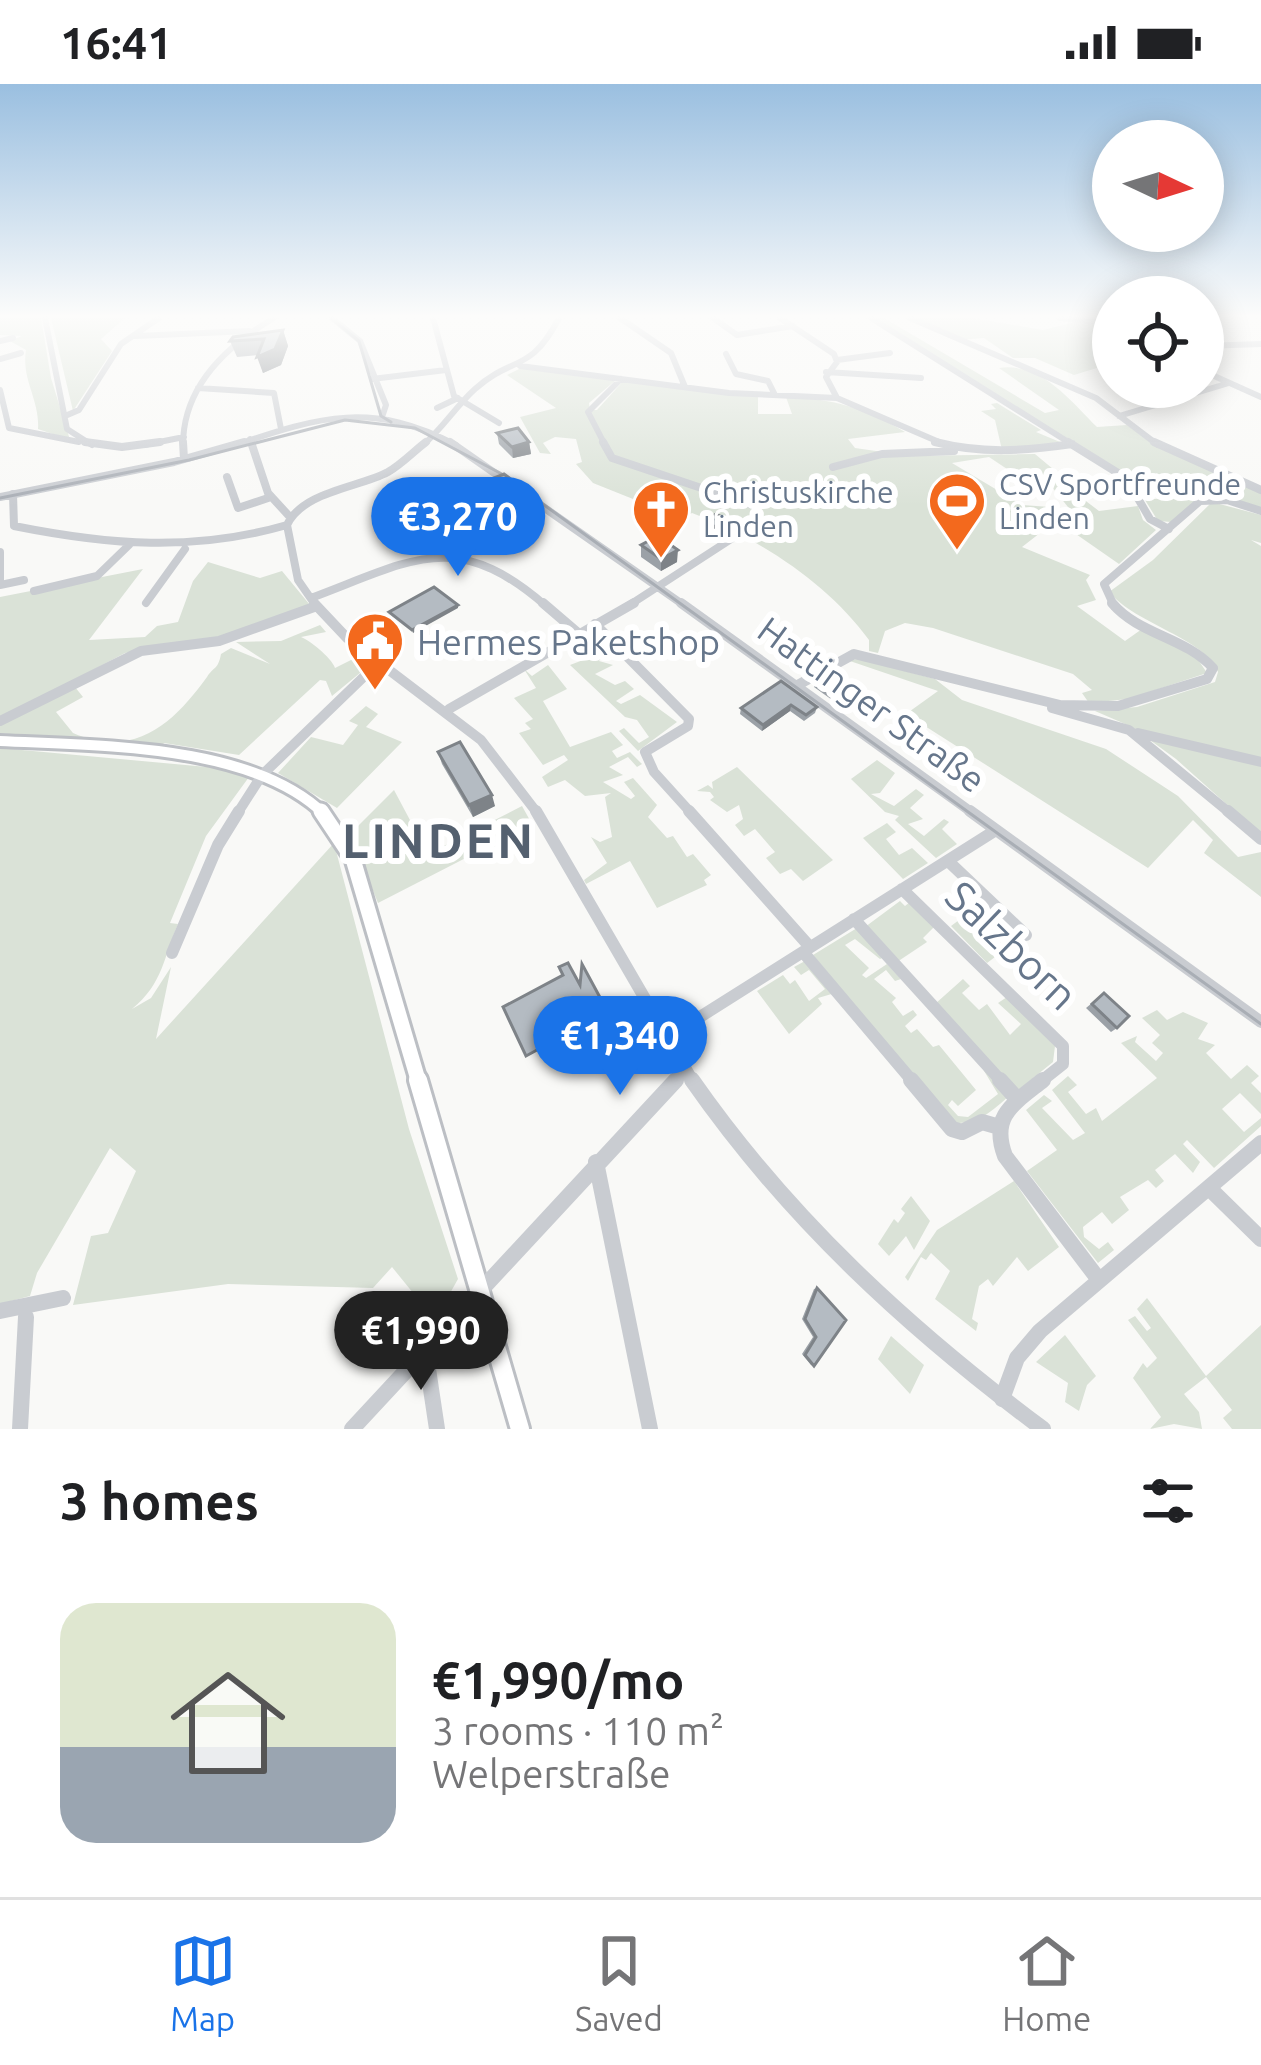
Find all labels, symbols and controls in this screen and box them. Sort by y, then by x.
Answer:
text: 16:41 [60,17,173,68]
north arrow [1092,120,1224,252]
map controls [1092,120,1224,408]
button: locate [1092,276,1224,408]
place label: CSV Sportfreunde Linden [999,467,1241,535]
sports icon: CSV Sportfreunde Linden [926,470,988,552]
place label: Christuskirche Linden [703,475,894,543]
pin: €3,270 [360,477,556,579]
church icon: Christuskirche Linden [630,478,692,560]
text: €3,270 [398,494,518,537]
street label: Hattinger Straße [751,608,993,800]
public building icon: Hermes Paketshop [344,610,406,692]
place label: Hermes Paketshop [417,621,720,662]
district label: LINDEN [342,813,536,867]
street label: Salzborn [937,871,1087,1019]
pin: €1,340 [522,996,718,1098]
text: €1,340 [560,1013,680,1056]
pin: €1,990 [323,1291,519,1393]
text: €1,990 [361,1308,481,1351]
icon: filters [1135,1468,1201,1534]
text: 3 homes [60,1472,259,1530]
icon: home [156,1651,300,1795]
text: €1,990/mo [432,1651,684,1709]
text: 3 rooms · 110 m² [432,1709,724,1752]
text: Welperstraße [432,1752,670,1795]
tab: Map [170,1928,236,2037]
tab: Saved [575,1928,663,2037]
tab: Home [1002,1928,1091,2037]

